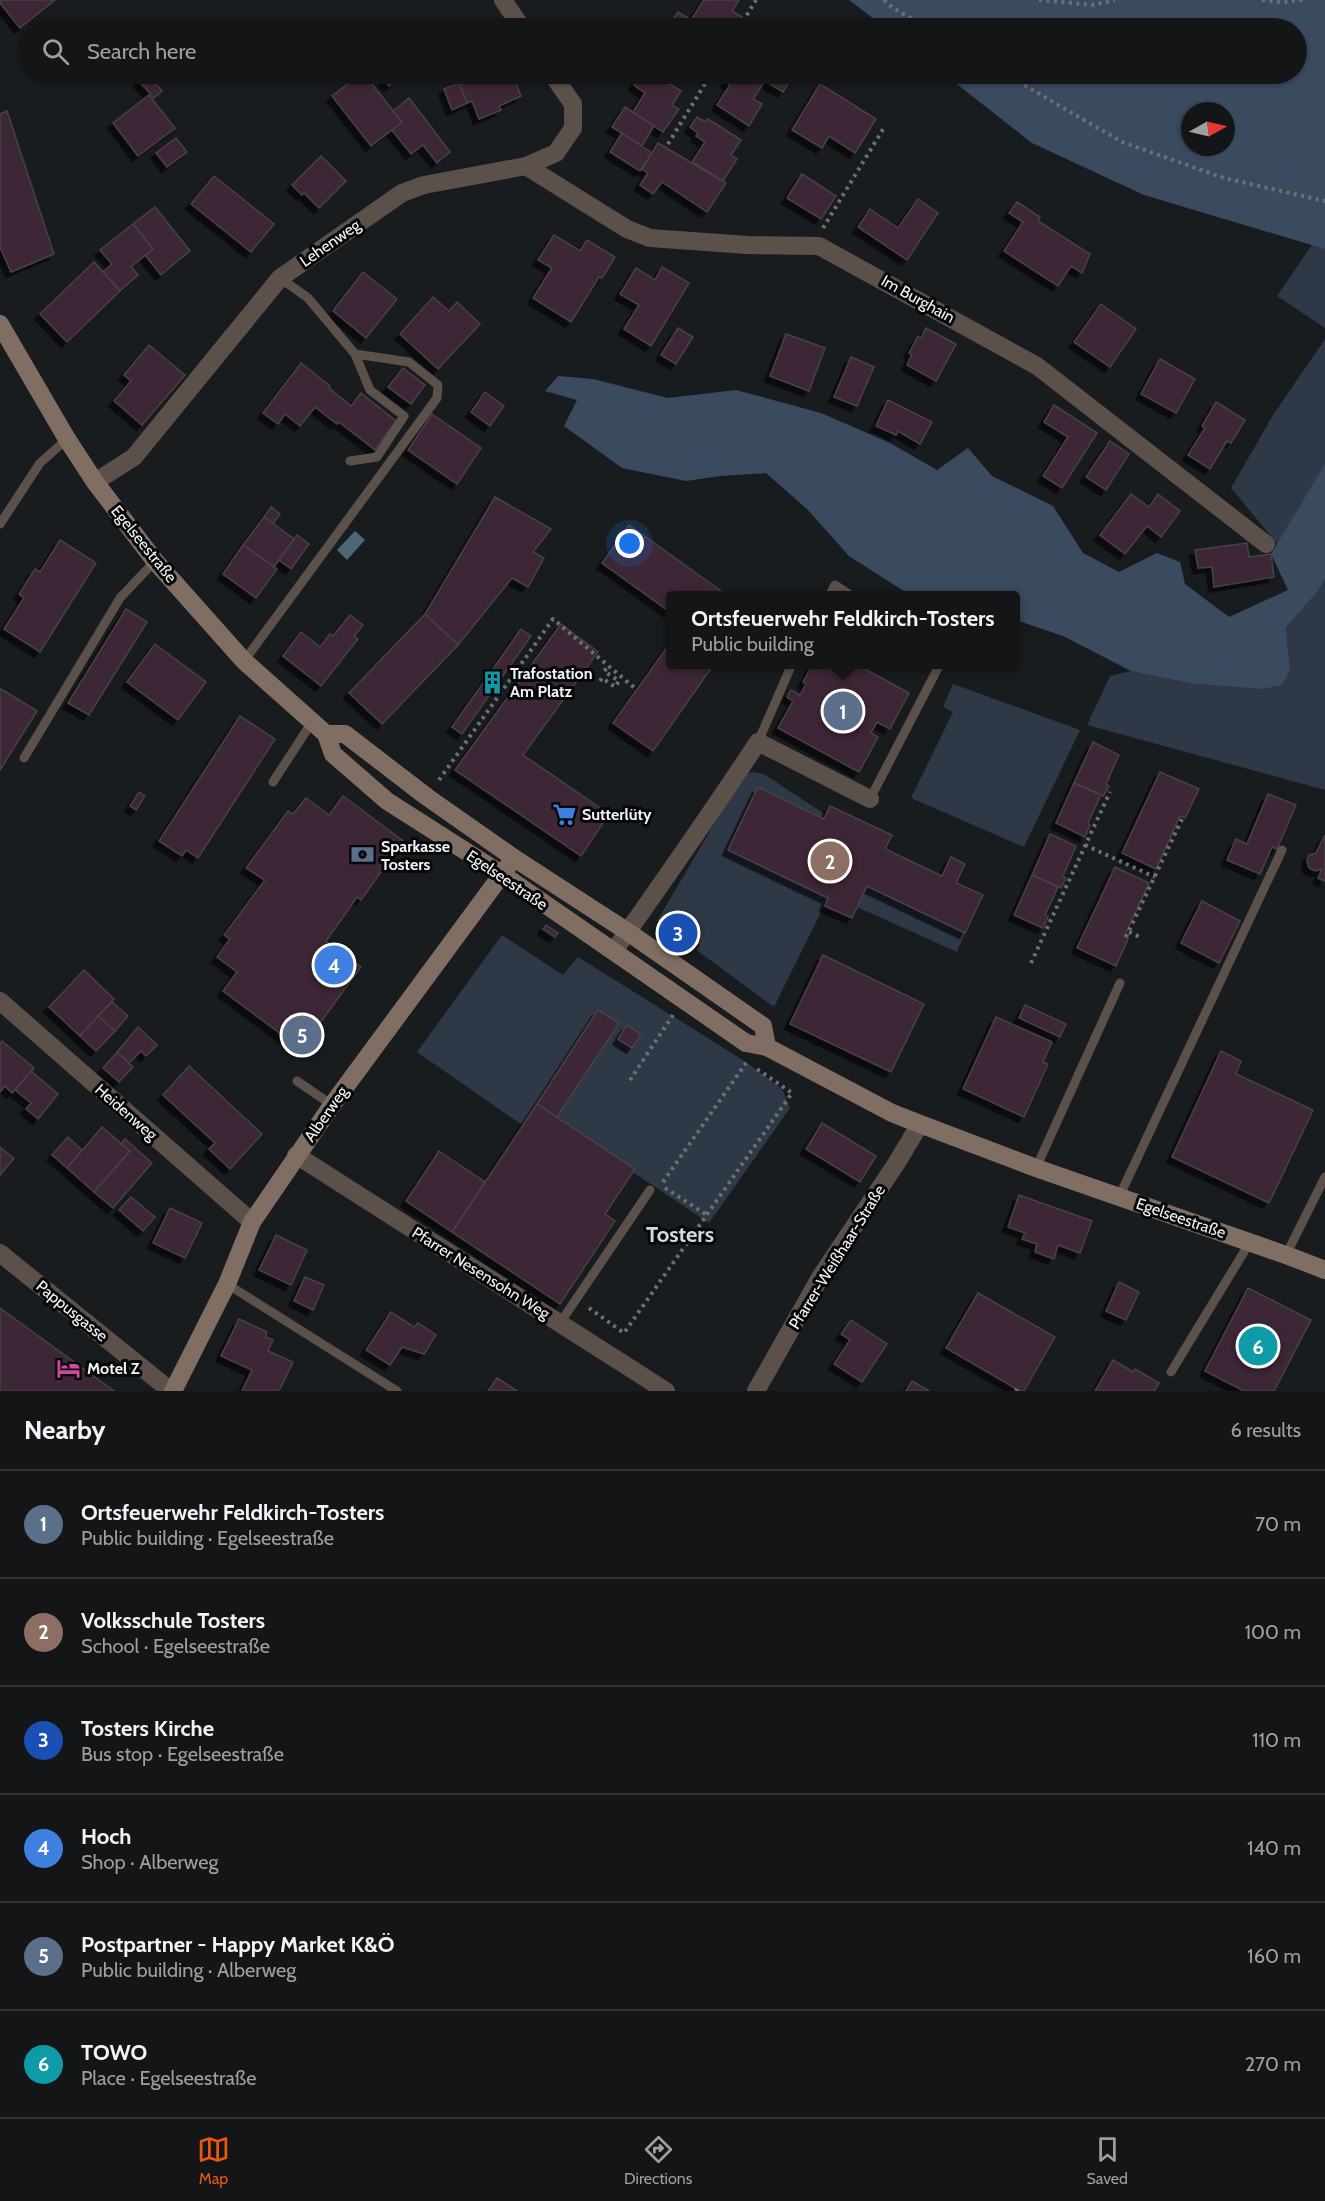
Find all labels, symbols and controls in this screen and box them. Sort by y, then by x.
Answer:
search box [18,18,1307,84]
icon: search [39,35,72,68]
text: Search here [87,38,196,65]
north arrow [1181,102,1235,156]
street label: Lehenweg [296,215,365,271]
street label: Im Burghain [878,271,958,327]
street label: Egelseestraße [107,502,181,586]
your location [615,529,644,558]
popup [666,591,1020,669]
text: Ortsfeuerwehr Feldkirch-Tosters [691,605,995,632]
text: Public building [691,632,814,656]
place label: Trafostation Am Platz [510,664,592,701]
building icon: Trafostation Am Platz [479,669,505,695]
pin: 1 [824,688,862,734]
supermarket icon: Sutterlüty [551,801,577,827]
place label: Sutterlüty [582,805,652,824]
place label: Sparkasse Tosters [381,837,450,874]
pin: 2 [810,838,850,884]
bank icon: Sparkasse Tosters [350,842,376,868]
street label: Egelseestraße [463,846,551,914]
pin: 3 [658,910,698,956]
pin: 4 [314,942,354,988]
pin: 5 [282,1012,322,1058]
street label: Heidenweg [91,1080,162,1145]
street label: Alberweg [300,1082,353,1145]
street label: Pfarrer-Weißhaar-Straße [785,1181,889,1333]
street label: Egelseestraße [1134,1194,1228,1242]
district label: Tosters [646,1221,714,1248]
street label: Pfarrer Nesensohn Weg [408,1223,554,1324]
street label: Pappusgasse [32,1276,112,1346]
pin: 6 [1238,1324,1278,1368]
hotel icon: Motel Z [56,1355,82,1381]
place label: Motel Z [87,1359,140,1378]
text: Nearby [24,1414,105,1446]
text: 6 results [1230,1418,1301,1442]
text: Ortsfeuerwehr Feldkirch-Tosters [81,1499,384,1526]
text: 1 [40,1512,47,1536]
text: 70 m [1255,1512,1301,1536]
text: Public building · Egelseestraße [81,1526,334,1550]
text: Volksschule Tosters [81,1607,265,1634]
text: 2 [38,1620,49,1644]
text: 100 m [1245,1620,1301,1644]
text: School · Egelseestraße [81,1634,270,1658]
text: Tosters Kirche [81,1715,214,1742]
text: 3 [38,1728,49,1752]
text: 110 m [1252,1728,1301,1752]
text: Bus stop · Egelseestraße [81,1742,284,1766]
text: Hoch [81,1823,131,1850]
text: 4 [37,1836,50,1860]
text: 140 m [1247,1836,1301,1860]
text: Shop · Alberweg [81,1850,218,1874]
text: Postpartner - Happy Market K&Ö [81,1931,394,1958]
text: 5 [38,1944,49,1968]
text: 160 m [1247,1944,1301,1968]
text: Public building · Alberweg [81,1958,296,1982]
text: TOWO [81,2039,147,2066]
text: 6 [38,2052,49,2076]
text: 270 m [1245,2052,1301,2076]
text: Place · Egelseestraße [81,2066,257,2090]
tab: Map [197,2133,230,2188]
tab: Directions [624,2133,692,2188]
tab: Saved [1086,2133,1128,2188]

